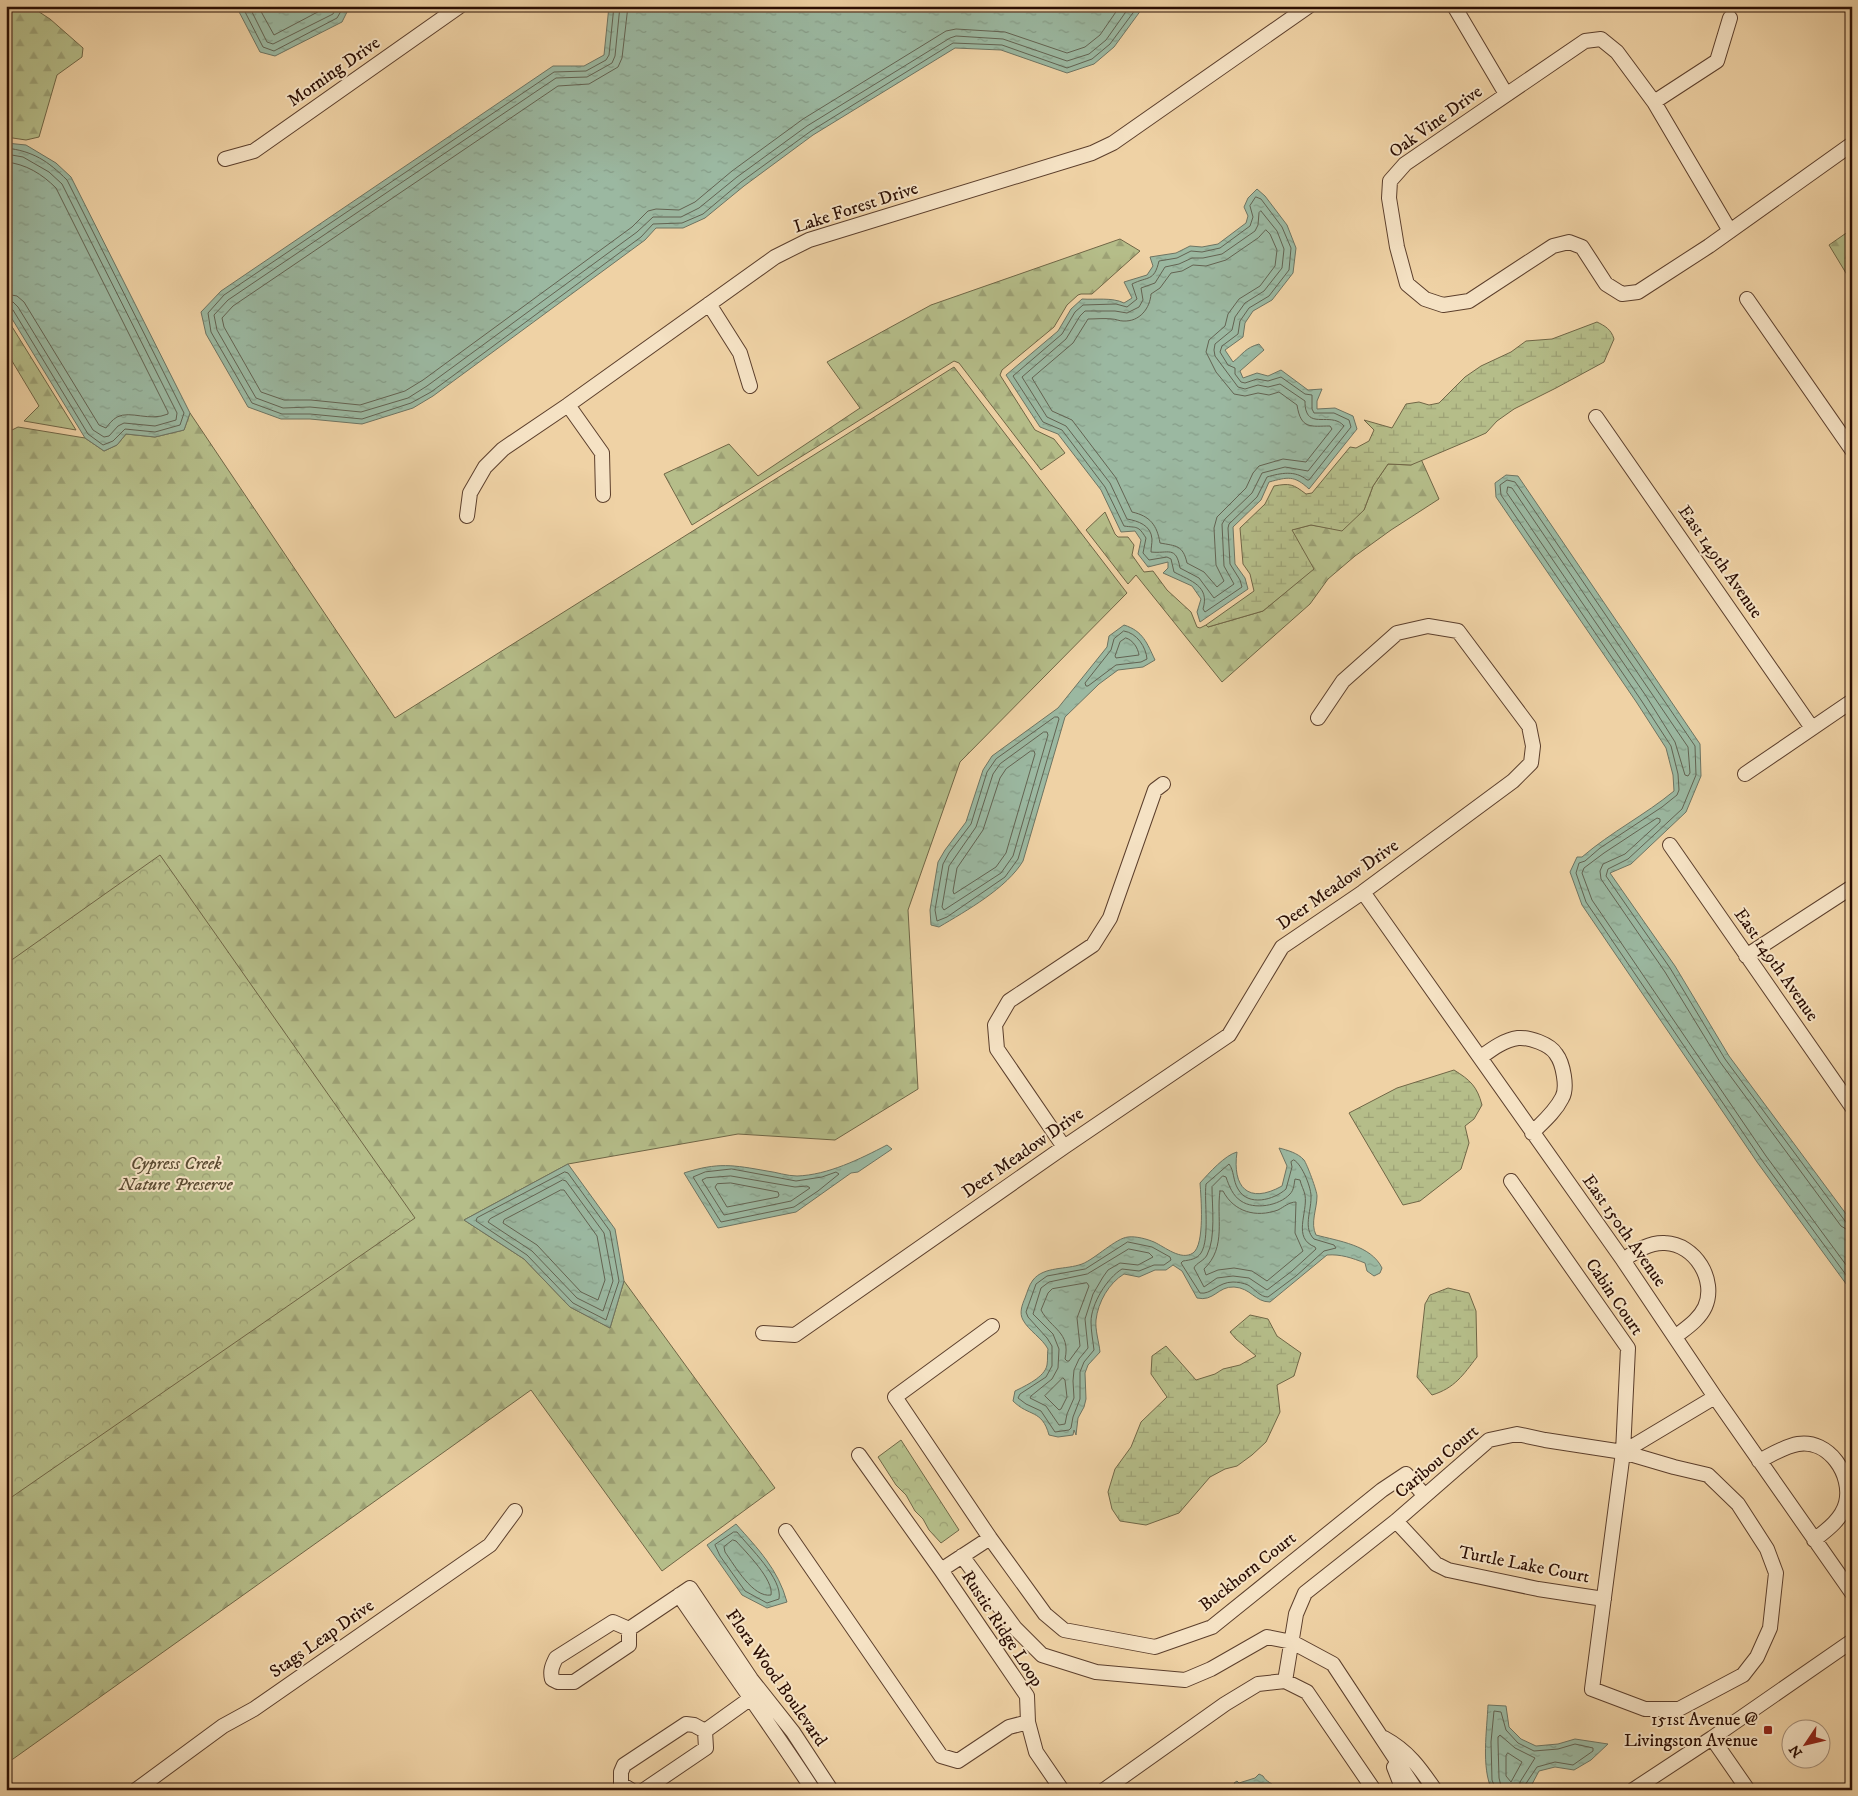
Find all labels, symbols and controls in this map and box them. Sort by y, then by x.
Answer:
street label: Morning Drive [284,32,384,112]
street label: Oak Vine Drive [1385,81,1487,163]
street label: Lake Forest Drive [791,178,921,238]
street label: East 149th Avenue [1673,501,1767,623]
street label: Deer Meadow Drive [1273,835,1403,935]
street label: East 149th Avenue [1729,904,1823,1026]
street label: Deer Meadow Drive [958,1103,1088,1203]
park label: Cypress Creek Nature Preserve [118,1153,234,1196]
street label: East 150th Avenue [1577,1171,1671,1291]
street label: Cabin Court [1580,1254,1648,1340]
street label: Caribou Court [1391,1420,1484,1503]
street label: Buckhorn Court [1195,1527,1301,1617]
street label: Turtle Lake Court [1457,1542,1591,1589]
street label: Rustic Ridge Loop [956,1567,1048,1691]
street label: Stags Leap Drive [266,1595,378,1683]
street label: Flora Wood Boulevard [721,1605,831,1751]
place label: 151st Avenue @ Livingston Avenue [1624,1709,1758,1752]
north arrow [1780,1718,1830,1768]
marker: 151st Avenue @ Livingston Avenue [1762,1724,1774,1736]
text: N [1785,1741,1807,1761]

